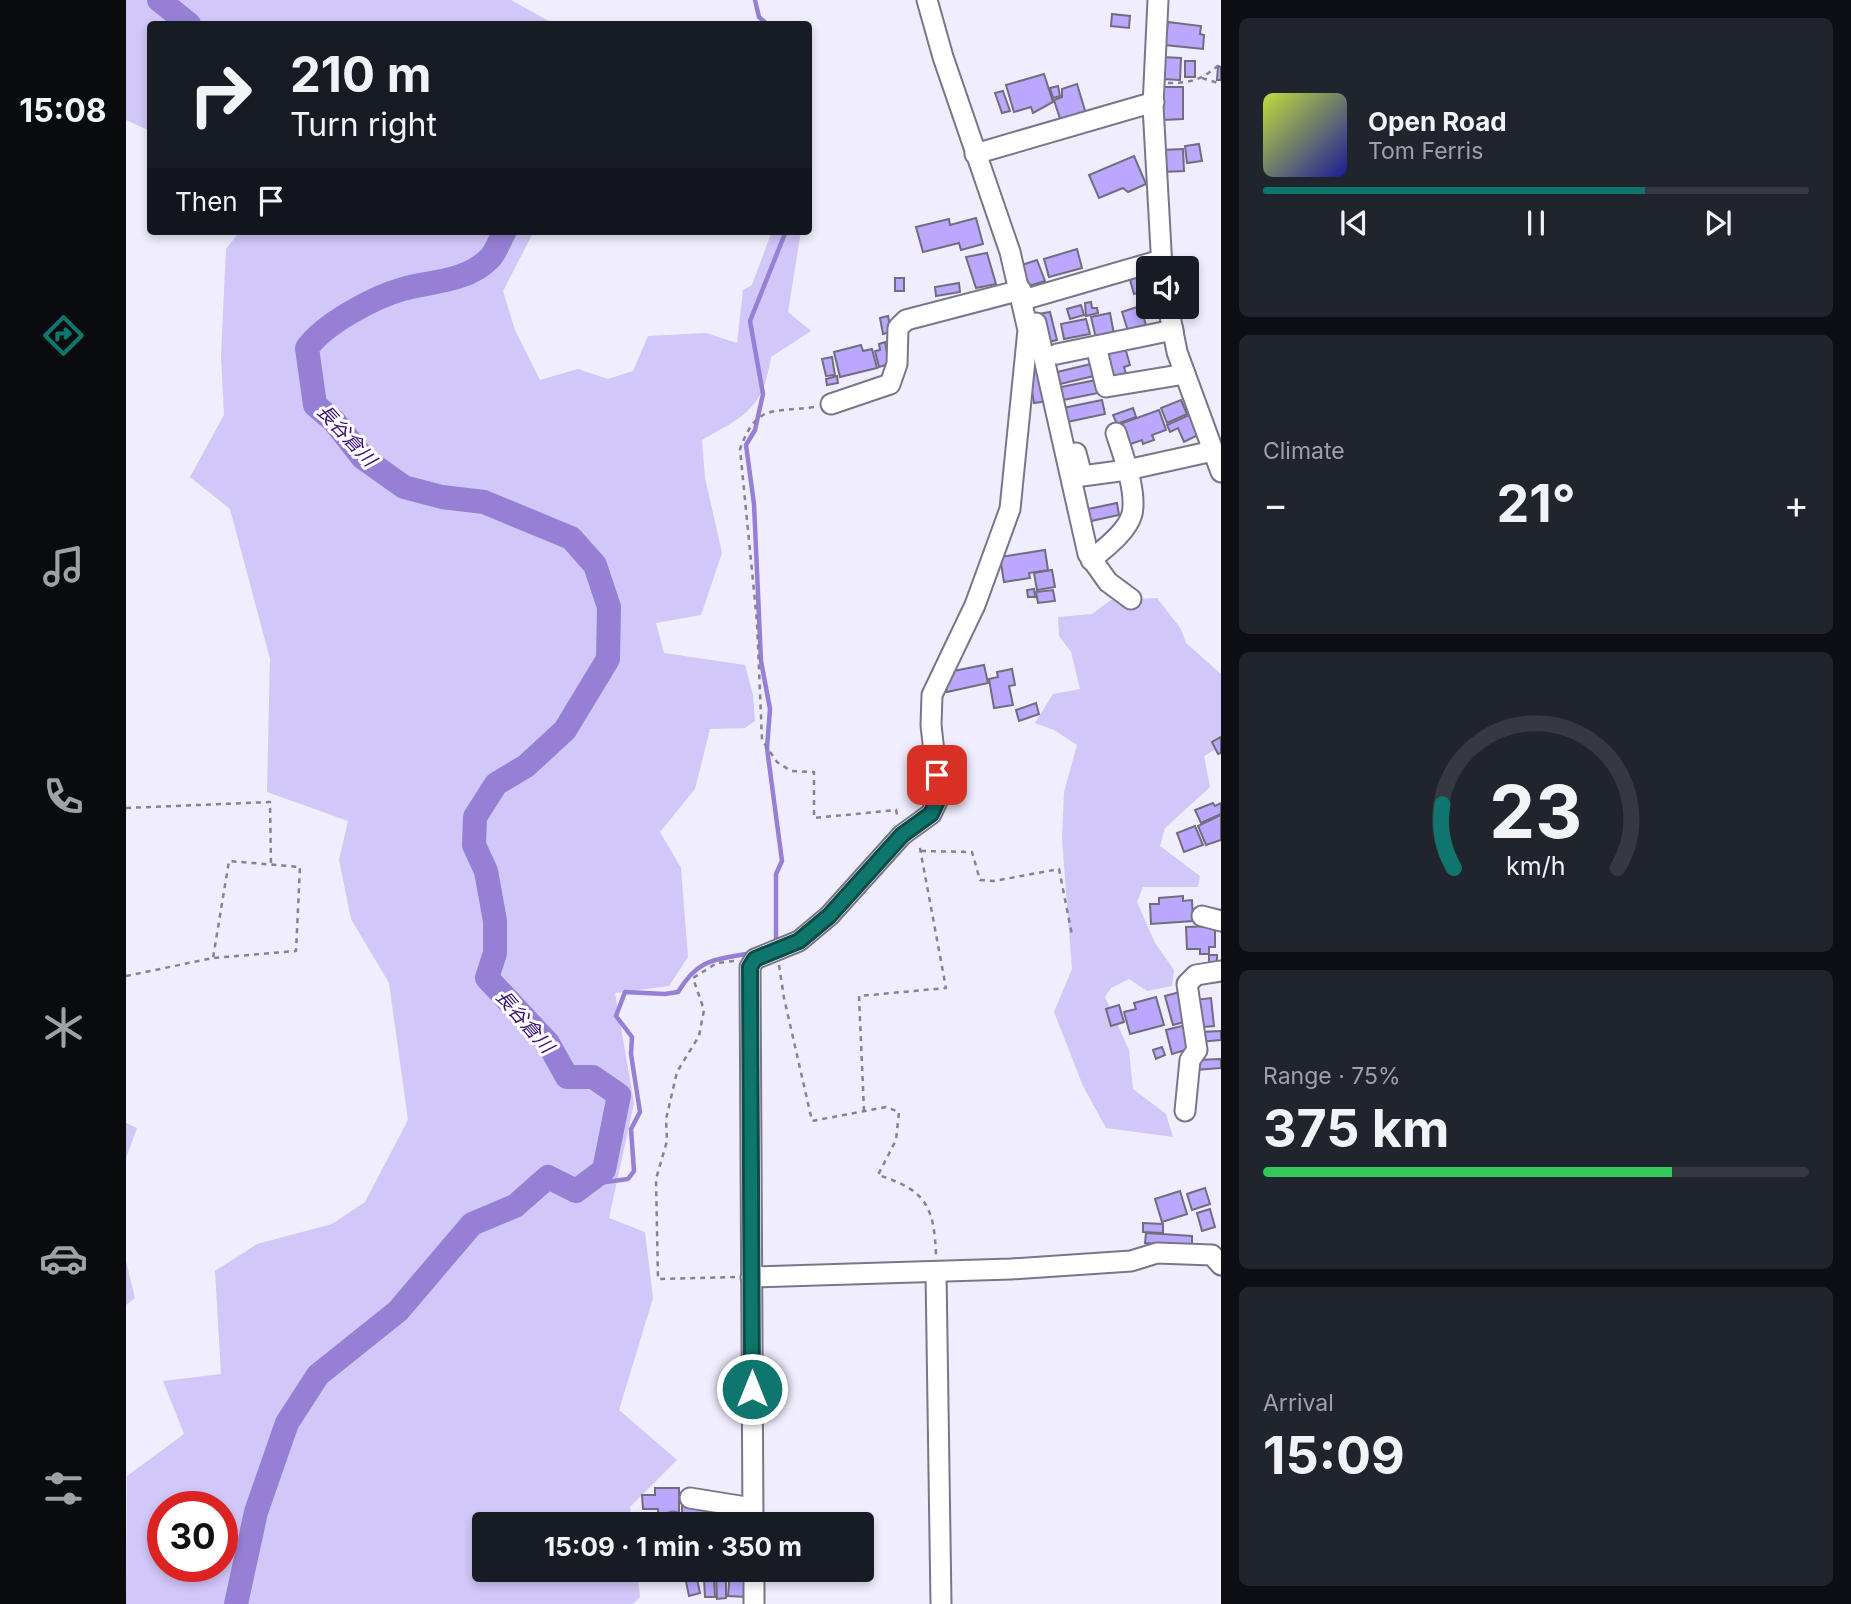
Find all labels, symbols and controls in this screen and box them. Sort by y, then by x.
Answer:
text: 210 m [290,45,431,104]
icon: right [175,49,266,140]
text: 15:08 [19,91,107,130]
text: Turn right [290,105,437,144]
text: Open Road [1368,106,1507,137]
text: Tom Ferris [1368,137,1483,165]
icon: arrive [252,182,290,220]
text: Then [175,186,238,217]
icon: previous [1335,204,1373,242]
icon: pause [1517,204,1555,242]
icon: next [1699,204,1737,242]
map controls [1136,256,1199,319]
button: sound [1136,256,1199,319]
icon: directions [39,311,88,360]
water label: 長谷倉川 [312,400,382,472]
text: Climate [1263,437,1345,465]
text: 21° [1496,472,1576,535]
text: − [1263,481,1288,527]
text: + [1784,481,1809,527]
icon: music [39,542,88,591]
pin [907,745,967,805]
icon: arrive [918,756,956,794]
text: 23 [1490,767,1582,856]
icon: phone [39,772,88,821]
text: km/h [1506,851,1566,881]
water label: 長谷倉川 [491,985,560,1059]
icon: climate [39,1003,88,1052]
text: Range · 75% [1263,1062,1401,1090]
text: 375 km [1263,1097,1449,1160]
icon: car [39,1234,88,1283]
position arrow [715,1352,789,1426]
text: Arrival [1263,1389,1334,1417]
text: 15:09 [1263,1424,1405,1487]
icon: filters [39,1464,88,1513]
speed limit sign: 30 [147,1491,238,1582]
text: 15:09 · 1 min · 350 m [544,1531,802,1562]

